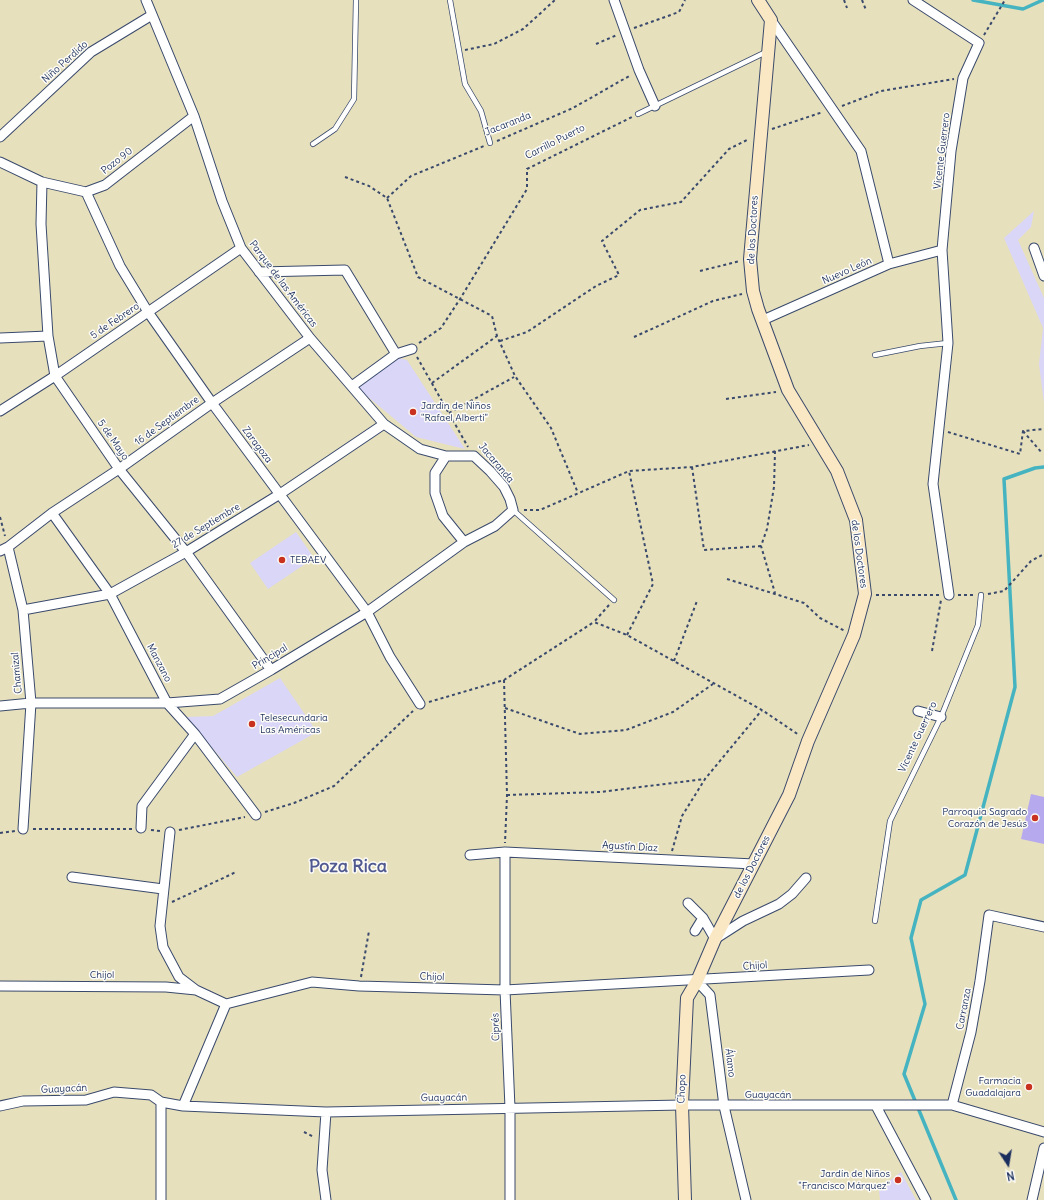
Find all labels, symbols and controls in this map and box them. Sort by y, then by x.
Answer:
street label: Niño Perdido [40,38,90,86]
street label: Jacaranda [483,109,533,139]
street label: Vicente Guerrero [931,112,953,190]
street label: Carrillo Puerto [523,122,587,162]
street label: Pozo 90 [99,145,135,177]
street label: de los Doctores [745,195,761,265]
street label: Parque de las Américas [247,238,319,330]
street label: Nuevo León [820,255,874,287]
street label: 5 de Febrero [88,300,142,342]
street label: 16 de Septiembre [132,394,202,448]
place label: Jardín de Niños "Rafael Alberti" [421,400,491,424]
marker: Jardín de Niños "Rafael Alberti" [408,407,418,417]
street label: 5 de Mayo [95,417,131,463]
street label: Zaragoza [239,424,275,466]
street label: Jacaranda [476,441,516,485]
street label: 27 de Septiembre [170,501,242,551]
street label: de los Doctores [848,519,870,589]
place label: TEBAEV [290,554,326,566]
marker: TEBAEV [277,555,287,565]
street label: Manzano [144,642,174,684]
street label: Principal [250,642,290,672]
street label: Chamizal [9,652,25,694]
street label: Vicente Guerrero [896,700,940,774]
place label: Telesecundaria Las Américas [260,712,328,736]
marker: Telesecundaria Las Américas [247,719,257,729]
place label: Parroquia Sagrado Corazón de Jesús [942,806,1027,830]
marker: Parroquia Sagrado Corazón de Jesús [1030,813,1040,823]
street label: de los Doctores [731,834,773,900]
street label: Agustín Díaz [602,840,658,854]
district label: Poza Rica [309,856,387,878]
street label: Chijol [742,959,768,973]
street label: Chijol [90,969,114,981]
street label: Chijol [419,971,445,983]
street label: Carranza [954,987,974,1031]
street label: Ciprés [490,1013,502,1041]
street label: Álamo [722,1048,738,1078]
street label: Chopo [675,1074,689,1104]
place label: Farmacia Guadalajara [965,1075,1021,1098]
street label: Guayacán [40,1082,88,1096]
marker: Farmacia Guadalajara [1024,1082,1034,1092]
street label: Guayacán [745,1089,791,1101]
street label: Guayacán [421,1092,467,1104]
north arrow [988,1144,1028,1184]
place label: Jardín de Niños "Francisco Márquez" [798,1168,890,1192]
text: N [1005,1168,1016,1183]
marker: Jardín de Niños "Francisco Márquez" [893,1175,903,1185]

